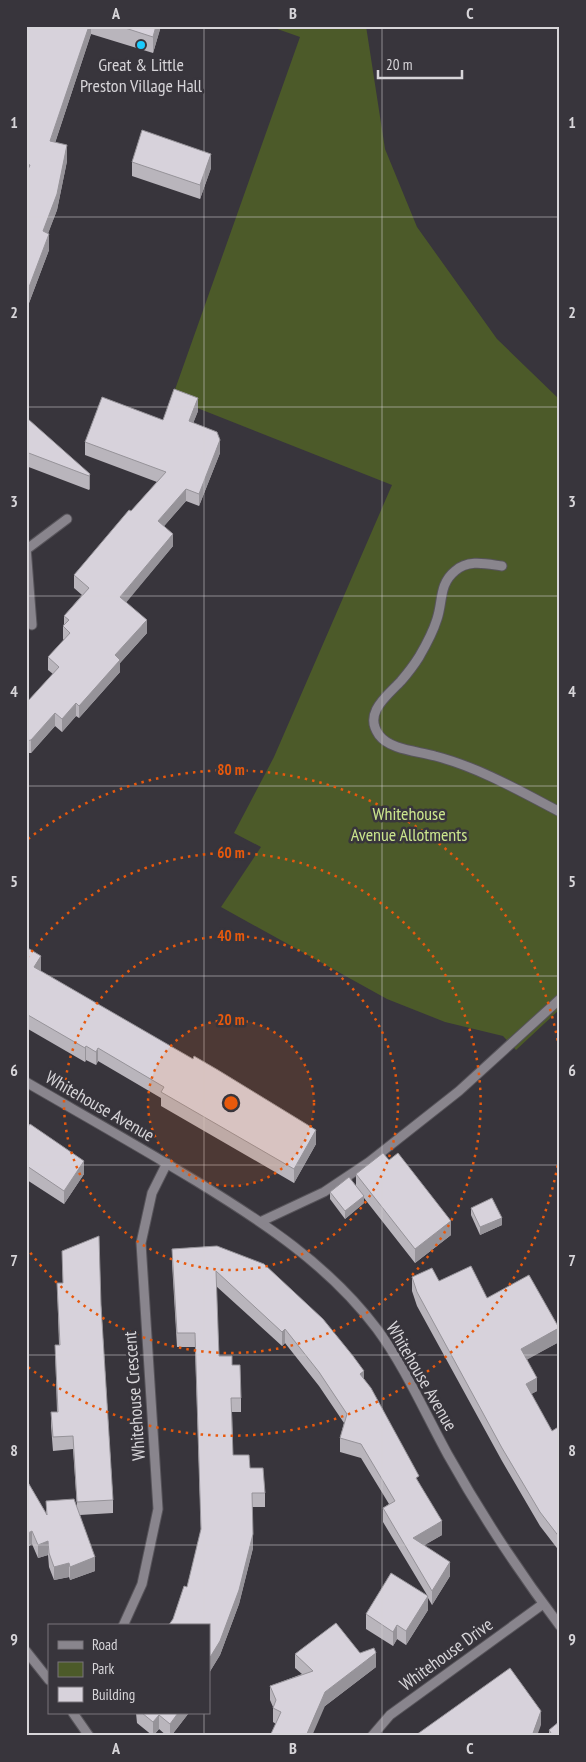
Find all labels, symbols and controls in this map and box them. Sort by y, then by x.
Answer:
text: A [111,3,121,23]
text: B [289,3,297,23]
text: C [466,3,474,23]
marker: Great & Little Preston Village Hall [135,39,147,51]
scale bar [378,48,462,80]
place label: Great & Little Preston Village Hall [80,53,203,97]
text: 20 m [386,55,412,74]
text: 1 [10,112,18,132]
text: 1 [568,112,576,132]
text: 2 [10,302,18,322]
text: 2 [568,302,576,322]
text: 3 [10,491,18,511]
text: 3 [568,491,576,511]
text: 4 [10,681,18,701]
text: 4 [568,681,576,701]
text: 80 m [217,760,245,779]
park label: Whitehouse Avenue Allotments [351,802,467,846]
text: 60 m [217,843,245,862]
text: 5 [10,871,18,891]
text: 5 [568,871,576,891]
text: 40 m [217,926,245,945]
text: 20 m [217,1010,245,1029]
text: 6 [10,1060,18,1080]
text: 6 [568,1060,576,1080]
street label: Whitehouse Avenue [41,1066,159,1146]
centre of rings [222,1094,240,1112]
text: 7 [10,1250,18,1270]
text: 7 [568,1250,576,1270]
street label: Whitehouse Avenue [382,1317,462,1435]
street label: Whitehouse Crescent [118,1330,150,1462]
text: 8 [10,1440,18,1460]
text: 8 [568,1440,576,1460]
street label: Whitehouse Drive [395,1612,497,1696]
legend [48,1624,210,1714]
text: 9 [10,1629,18,1649]
text: 9 [568,1629,576,1649]
text: Road [92,1635,118,1654]
text: Park [92,1659,114,1678]
text: Building [92,1685,135,1704]
text: A [111,1738,121,1758]
text: B [289,1738,297,1758]
text: C [466,1738,474,1758]

